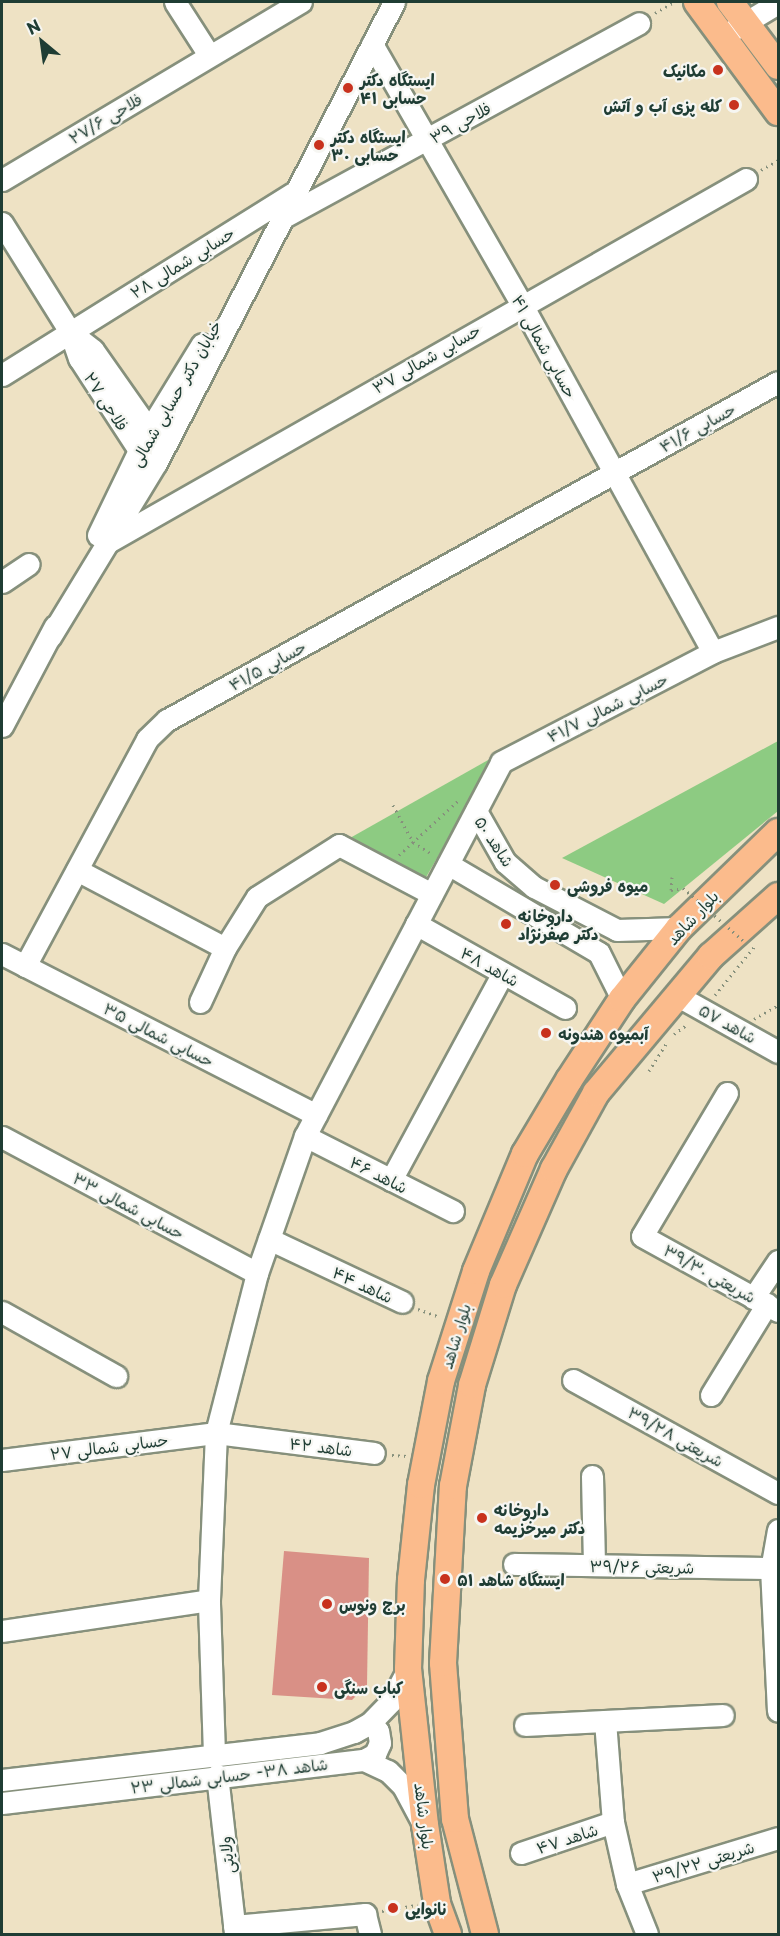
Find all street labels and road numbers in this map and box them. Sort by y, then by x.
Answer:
street label: فلاحی ۲۷/۶ [65,89,145,147]
street label: فلاحی ۳۹ [426,97,494,147]
street label: حسابی شمالی ۲۸ [126,222,238,302]
street label: حسابی شمالی ۴۱ [509,291,581,401]
street label: خیابان دکتر حسابی شمالی [125,317,225,469]
street label: حسابی شمالی ۳۷ [369,319,483,397]
street label: فلاحی ۲۷ [81,368,133,434]
street label: حسابی ۴۱/۶ [656,398,738,456]
street label: حسابی ۴۱/۵ [225,636,309,694]
street label: حسابی شمالی ۴۱/۷ [544,668,670,746]
street label: شاهد ۵۰ [472,812,518,870]
street label: بلوار شاهد [662,886,722,948]
street label: شاهد ۴۸ [458,942,522,990]
street label: حسابی شمالی ۳۵ [101,998,217,1070]
street label: شاهد ۵۷ [696,999,760,1047]
street label: شاهد ۴۶ [347,1151,411,1197]
street label: حسابی شمالی ۳۳ [70,1168,188,1242]
street label: شریعتی ۳۹/۳۰ [661,1240,759,1306]
street label: شاهد ۴۴ [330,1262,396,1306]
street label: بلوار شاهد [436,1301,474,1371]
street label: شریعتی ۳۹/۲۸ [625,1402,727,1470]
street label: حسابی شمالی ۲۷ [49,1429,169,1463]
street label: شاهد ۴۲ [288,1433,354,1459]
street label: شریعتی ۳۹/۲۶ [590,1555,694,1577]
street label: شاهد ۳۸- حسابی شمالی ۲۳ [129,1753,329,1797]
street label: بلوار شاهد [411,1781,439,1851]
street label: شاهد ۴۷ [534,1819,600,1857]
street label: ولایتی [214,1835,238,1875]
street label: شریعتی ۳۹/۲۲ [650,1836,756,1886]

